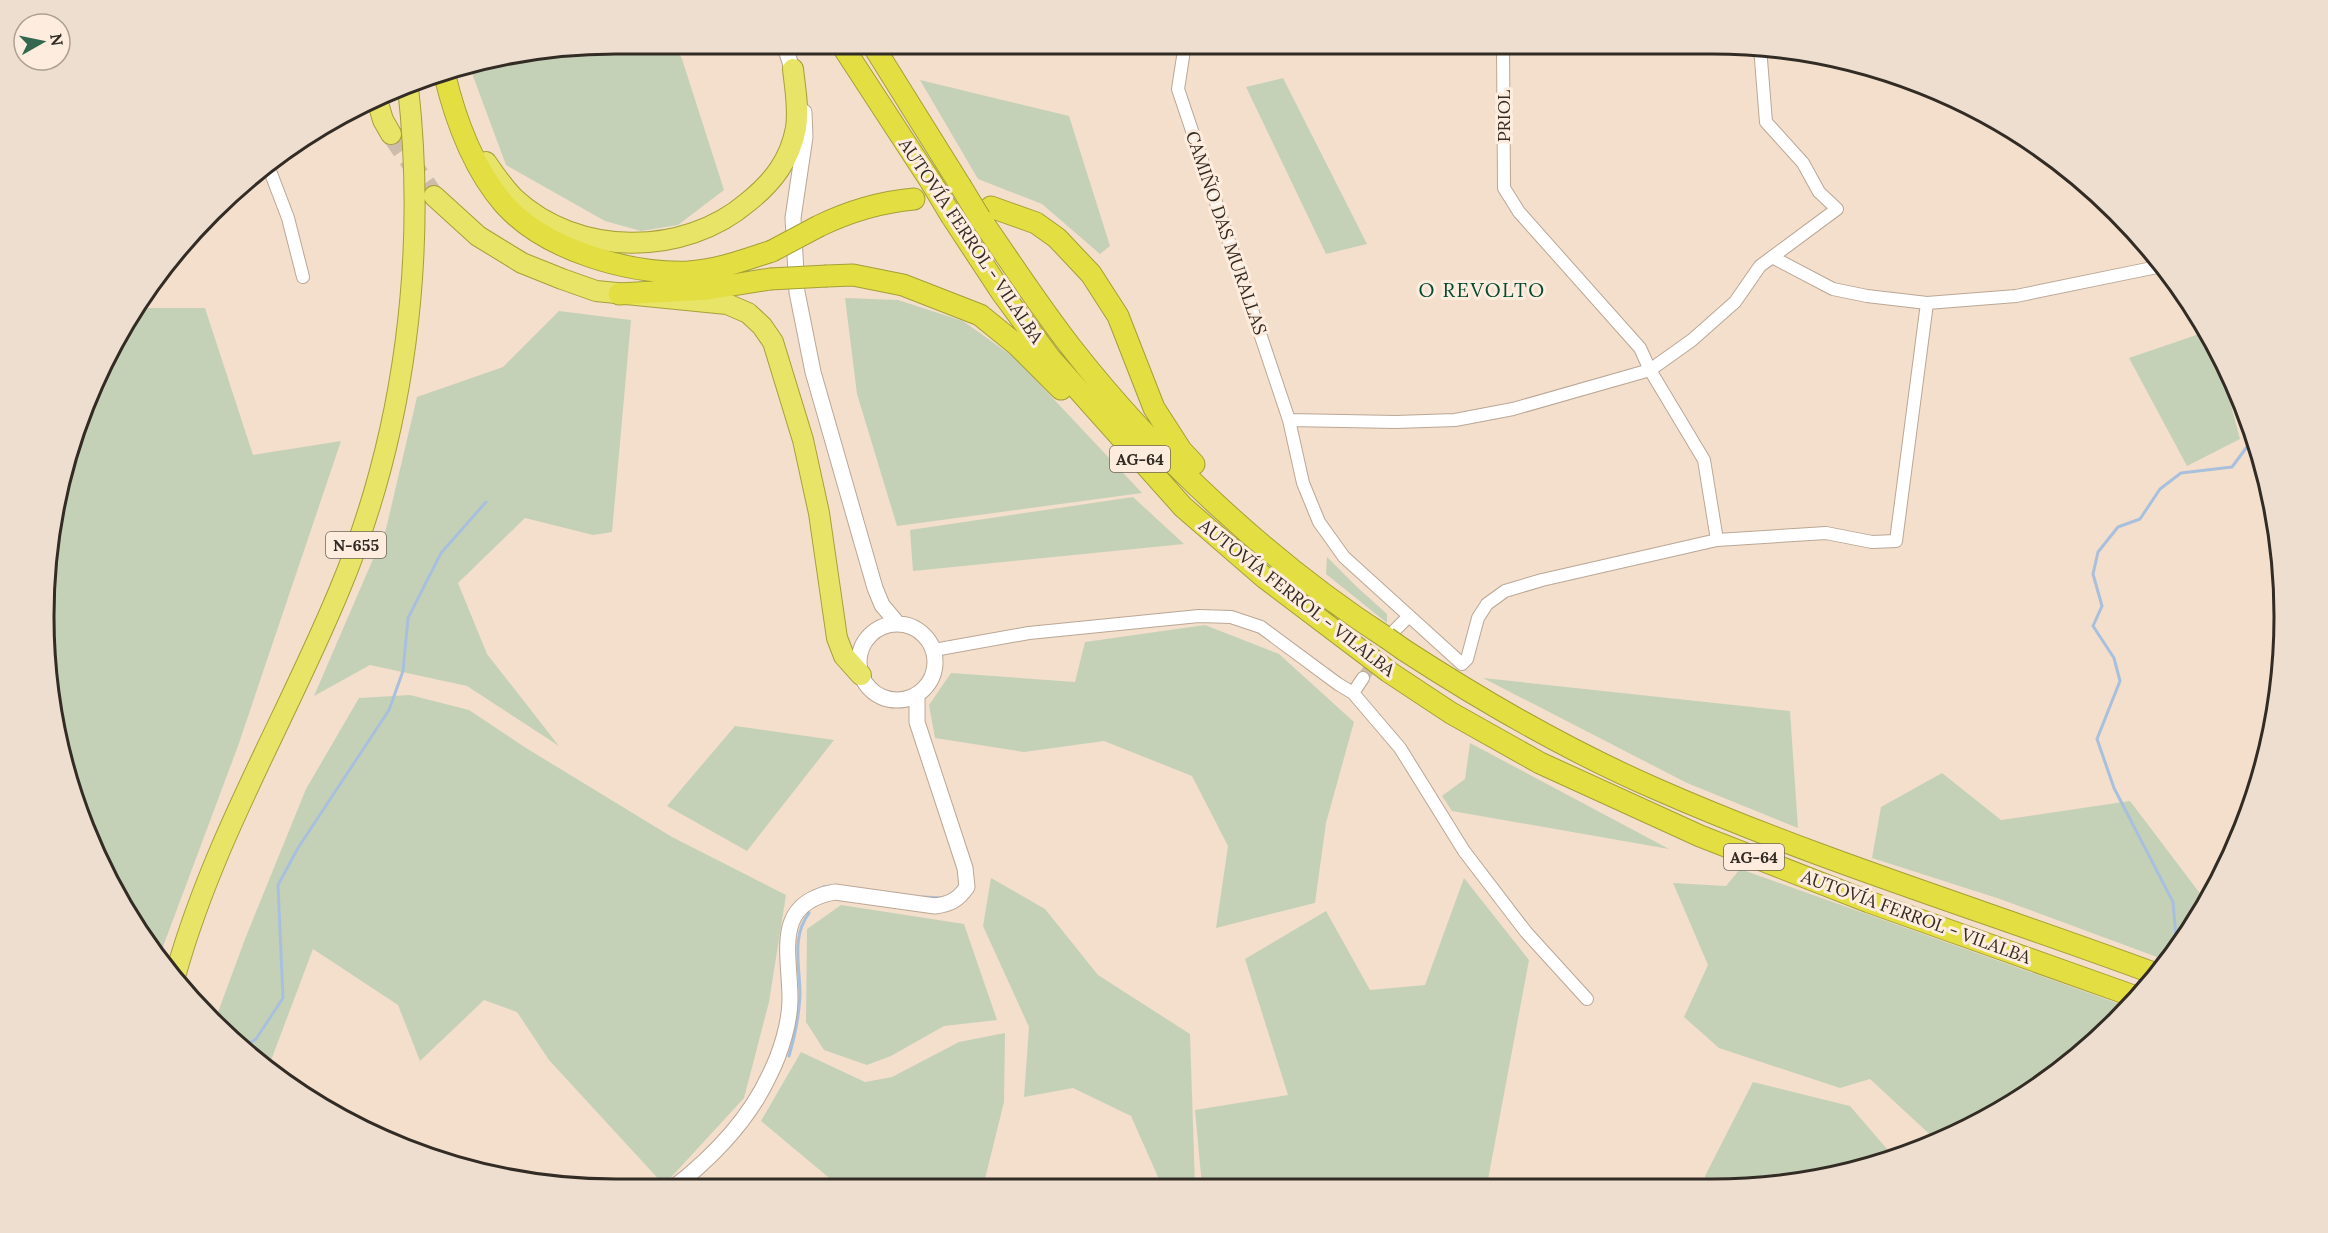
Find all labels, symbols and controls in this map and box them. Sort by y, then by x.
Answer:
north arrow [12,12,72,72]
text: N [46,32,68,47]
street label: PRIOL [1492,89,1515,142]
street label: CAMIÑO DAS MURALLAS [1181,128,1272,338]
street label: AUTOVÍA FERROL - VILALBA [894,133,1049,348]
district label: O REVOLTO [1418,277,1546,302]
road number: AG-64 [1110,446,1170,472]
street label: AUTOVÍA FERROL - VILALBA [1194,513,1400,682]
road number: N-655 [326,532,386,558]
road number: AG-64 [1724,844,1784,870]
street label: AUTOVÍA FERROL - VILALBA [1797,864,2035,969]

